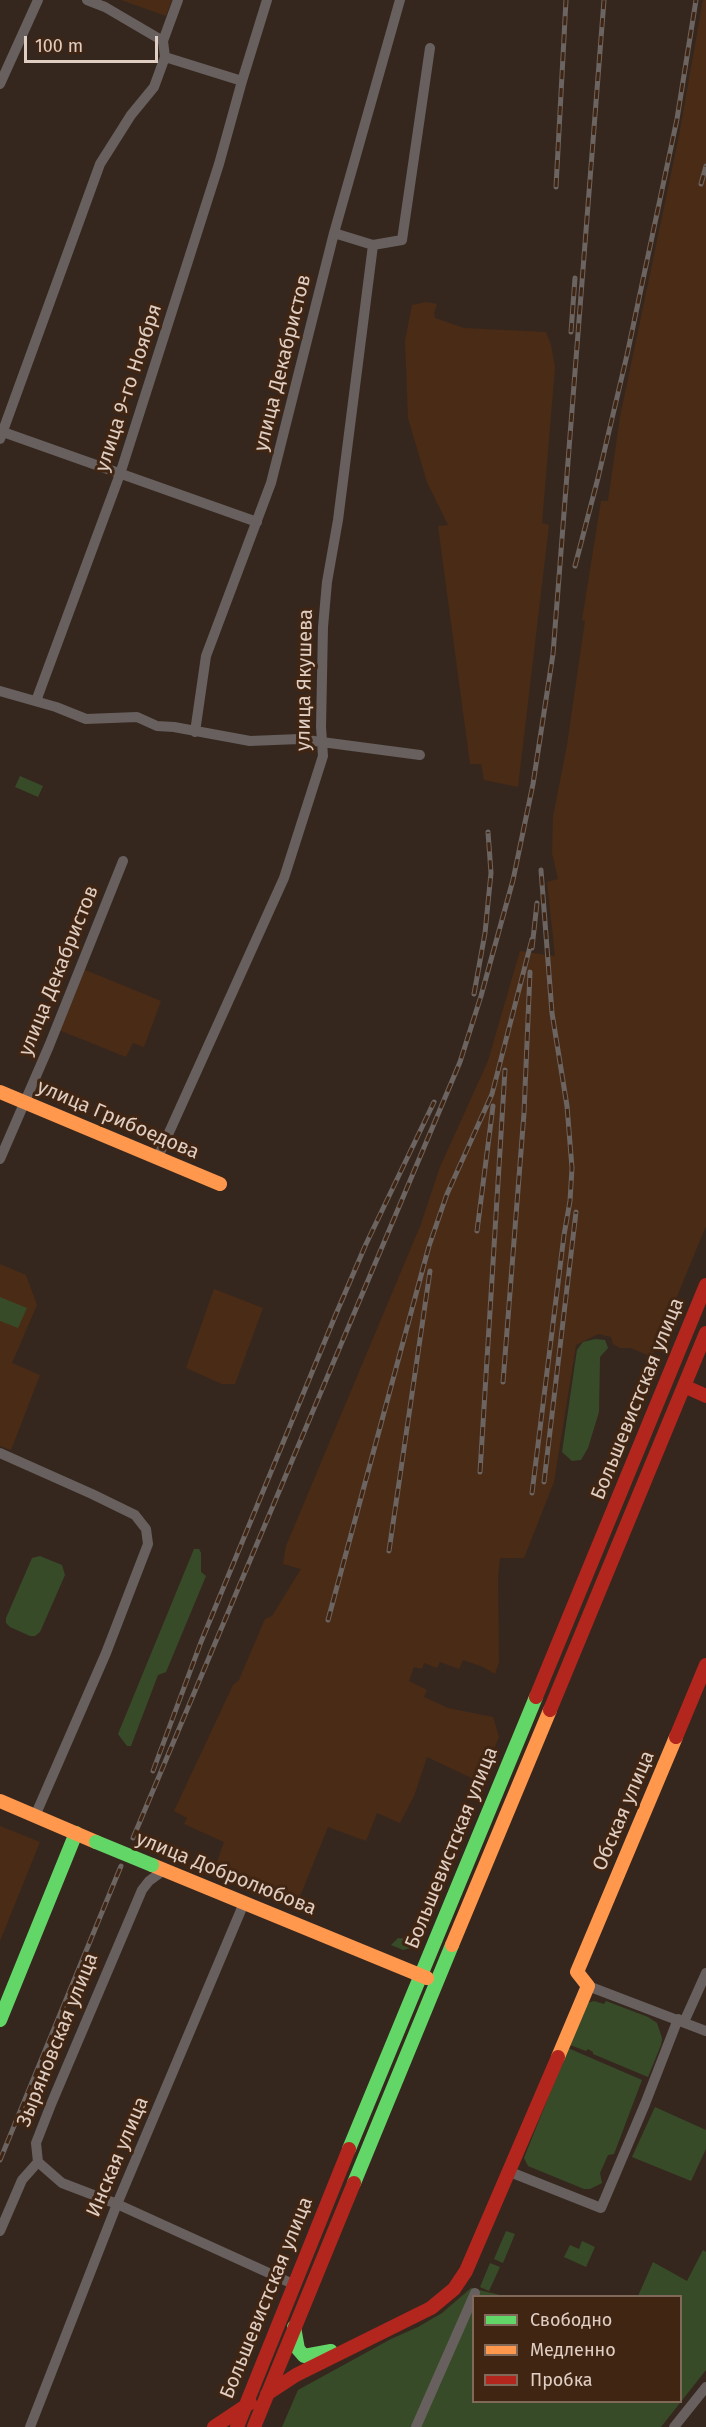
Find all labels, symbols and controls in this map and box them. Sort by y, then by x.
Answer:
scale bar [27,24,160,62]
text: 100 m [35,35,83,57]
street label: улица Декабристов [249,272,317,454]
street label: улица 9-го Ноября [91,301,167,475]
street label: улица Якушева [292,609,318,751]
street label: улица Декабристов [14,882,104,1060]
street label: улица Грибоедова [33,1075,203,1165]
street label: Большевистская улица [586,1295,690,1503]
street label: Большевистская улица [400,1744,504,1952]
street label: Обская улица [588,1747,660,1875]
street label: улица Добролюбова [132,1827,320,1921]
street label: Зыряновская улица [12,1950,104,2130]
street label: Инская улица [82,2093,154,2221]
street label: Большевистская улица [215,2194,319,2402]
legend [472,2295,682,2403]
text: Свободно [530,2309,612,2331]
text: Медленно [530,2339,616,2361]
text: Пробка [530,2369,593,2391]

